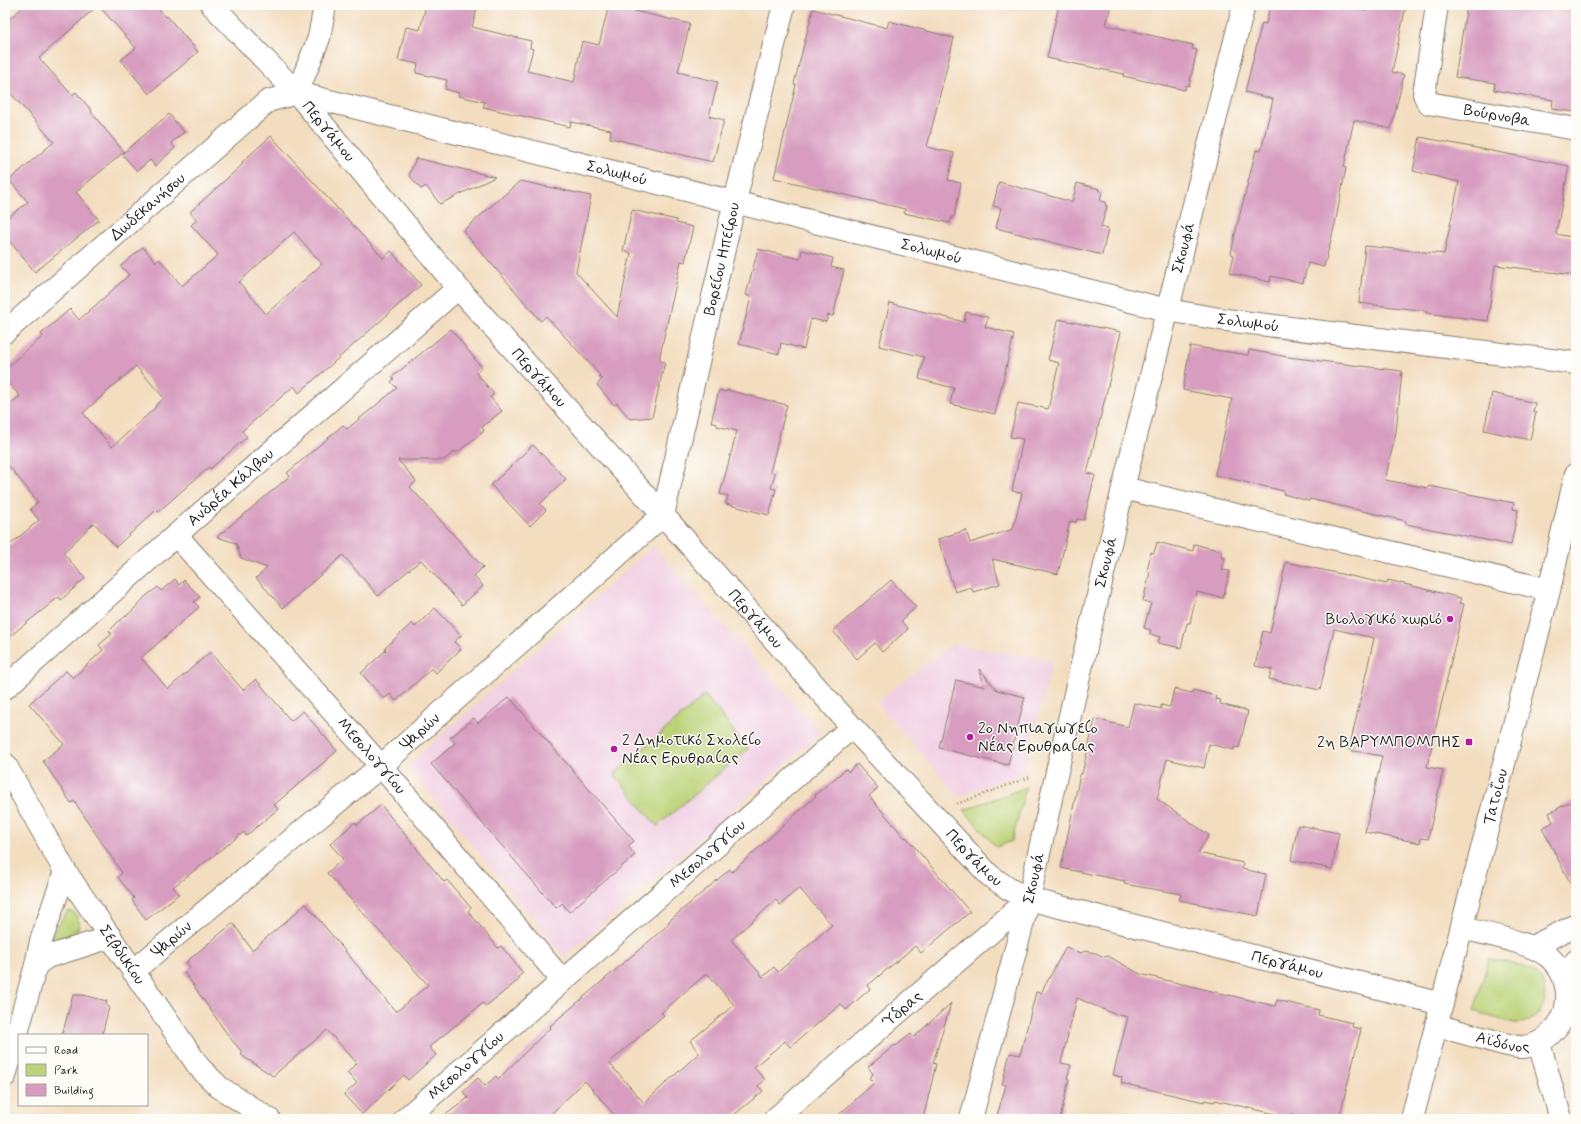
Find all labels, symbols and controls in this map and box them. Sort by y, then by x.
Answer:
street label: Περγάμου [297,96,360,166]
street label: Βούρνοβα [1462,99,1532,131]
street label: Σολωμού [584,155,650,191]
street label: Δωδεκανήσου [106,168,190,245]
street label: Βορείου Ηπείρου [699,200,745,317]
street label: Σκουφά [1167,220,1200,275]
street label: Σολωμού [899,234,964,269]
street label: Σολωμού [1216,308,1280,337]
street label: Περγάμου [507,343,571,412]
street label: Ανδρέα Κάλβου [183,443,278,531]
street label: Σκουφά [1090,534,1122,590]
street label: Περγάμου [723,584,788,653]
place label: Βιολογικό χωριό [1326,609,1442,630]
marker: Βιολογικό χωριό [1445,614,1455,624]
street label: Ψαρών [395,708,444,755]
street label: Μεσολογγίου [332,713,411,799]
place label: 2ο Νηπιαγωγείο Νέας Ερυθραίας [978,718,1098,757]
place label: 2 Δημοτικό Σχολείο Νέας Ερυθραίας [622,730,761,769]
marker: 2ο Νηπιαγωγείο Νέας Ερυθραίας [965,732,975,742]
place label: 2η ΒΑΡΥΜΠΟΜΠΗΣ [1317,732,1461,753]
marker: 2η ΒΑΡΥΜΠΟΜΠΗΣ [1464,737,1474,747]
marker: 2 Δημοτικό Σχολείο Νέας Ερυθραίας [609,744,619,754]
street label: Τατοΐου [1478,766,1513,827]
street label: Μεσολογγίου [665,815,750,893]
street label: Περγάμου [941,824,1006,892]
street label: Σκουφά [1018,850,1049,906]
street label: Ψαρών [146,916,196,963]
street label: Σεβδικίου [94,921,150,989]
street label: Περγάμου [1249,945,1325,984]
street label: Ύδρας [877,986,927,1032]
street label: Μεσολογγίου [423,1026,509,1105]
street label: Αϊδόνος [1474,1026,1531,1058]
legend [18,1034,148,1106]
text: Road [54,1043,78,1059]
text: Park [54,1063,78,1079]
text: Building [54,1083,94,1100]

